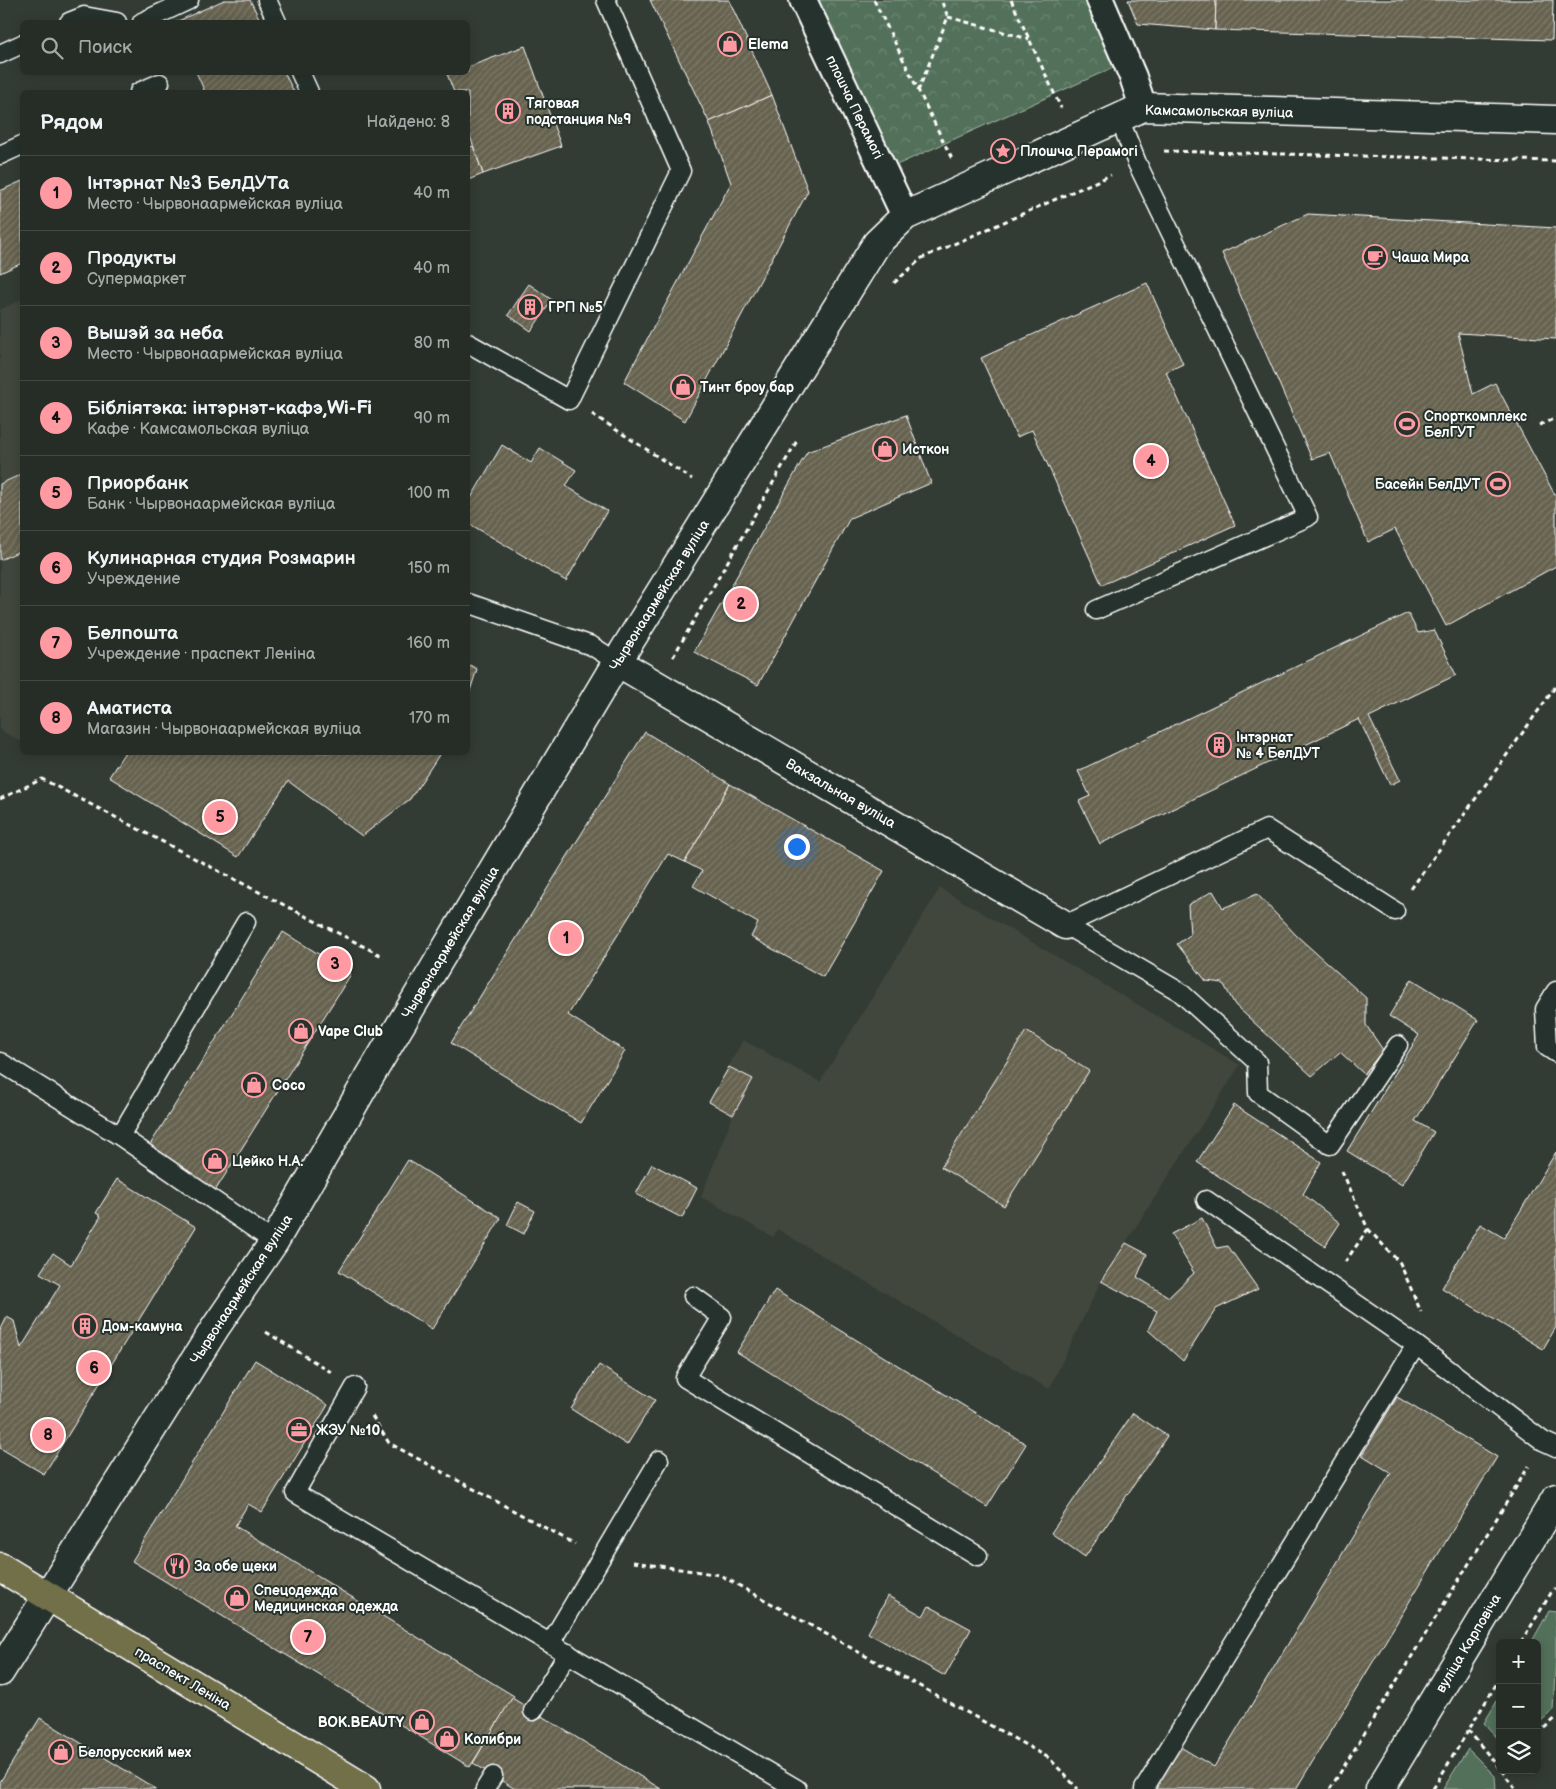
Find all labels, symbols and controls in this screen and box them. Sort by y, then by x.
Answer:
search box [20,20,470,75]
shop icon: Elema [717,31,743,57]
icon: search [38,34,66,62]
text: Поиск [78,36,132,59]
place label: Elema [748,36,789,53]
street label: плошча Перамогі [822,53,887,162]
place label: Тяговая подстанция №9 [526,95,631,128]
building icon: Тяговая подстанция №9 [495,98,521,124]
street label: Камсамольская вуліца [1145,102,1294,121]
text: Рядом [40,110,103,135]
text: Найдено: 8 [367,113,450,132]
place icon: Плошча Перамогі [990,138,1016,164]
place label: Плошча Перамогі [1020,143,1138,160]
text: Інтэрнат №3 БелДУТа [87,172,289,195]
text: 1 [53,184,59,203]
text: 40 m [413,184,450,203]
text: Место · Чырвонаармейская вуліца [87,195,343,214]
cafe icon: Чаша Мира [1362,244,1388,270]
text: Продукты [87,247,176,270]
place label: Чаша Мира [1392,249,1470,266]
text: 2 [51,259,61,278]
text: 40 m [413,259,450,278]
text: Супермаркет [87,270,186,289]
building icon: ГРП №5 [517,294,543,320]
place label: ГРП №5 [548,299,603,316]
text: Вышэй за неба [87,322,223,345]
text: 3 [51,334,61,353]
text: 80 m [414,334,450,353]
text: Место · Чырвонаармейская вуліца [87,345,343,364]
shop icon: Тинт броу бар [670,374,696,400]
place label: Тинт броу бар [700,379,795,396]
text: Бібліятэка: інтэрнэт-кафэ,Wi-Fi [87,397,372,420]
place label: Спорткомплекс БелГУТ [1424,408,1527,441]
text: 4 [51,409,61,428]
text: 90 m [414,409,450,428]
sports icon: Спорткомплекс БелГУТ [1394,411,1420,437]
text: Кафе · Камсамольская вуліца [87,420,309,439]
shop icon: Исткон [872,436,898,462]
place label: Исткон [902,441,949,458]
pin: 4 [1135,442,1167,480]
sports icon: Басейн БелДУТ [1485,471,1511,497]
text: Приорбанк [87,472,188,495]
place label: Басейн БелДУТ [1375,476,1481,493]
text: 5 [51,484,61,503]
text: 100 m [407,484,450,503]
text: Банк · Чырвонаармейская вуліца [87,495,335,514]
street label: Чырвонаармейская вуліца [606,516,713,674]
text: Кулинарная студия Розмарин [87,547,356,570]
text: 6 [51,559,61,578]
text: 150 m [408,559,450,578]
text: Учреждение [87,570,180,589]
pin: 2 [725,585,757,623]
text: Белпошта [87,622,178,645]
text: 7 [52,634,60,653]
text: 160 m [407,634,450,653]
text: Учреждение · праспект Леніна [87,645,315,664]
text: Аматиста [87,697,172,720]
text: 8 [51,709,61,728]
text: 170 m [409,709,450,728]
text: Магазин · Чырвонаармейская вуліца [87,720,361,739]
place label: Інтэрнат № 4 БелДУТ [1236,729,1321,762]
building icon: Інтэрнат № 4 БелДУТ [1206,732,1232,758]
street label: Вакзальная вуліца [783,755,899,832]
pin: 5 [204,798,236,836]
your location [784,834,810,860]
street label: Чырвонаармейская вуліца [398,862,503,1022]
pin: 1 [550,919,582,957]
pin: 3 [319,945,351,983]
shop icon: Vape Club [288,1018,314,1044]
place label: Vape Club [318,1023,383,1040]
shop icon: Coco [241,1072,267,1098]
place label: Coco [272,1077,306,1094]
shop icon: Цейко Н.А. [202,1148,228,1174]
place label: Цейко Н.А. [232,1153,303,1170]
street label: Чырвонаармейская вуліца [187,1211,297,1367]
building icon: Дом-камуна [72,1313,98,1339]
place label: Дом-камуна [102,1318,183,1335]
pin: 6 [78,1349,110,1387]
pin: 8 [32,1416,64,1454]
office icon: ЖЭУ №10 [286,1417,312,1443]
place label: ЖЭУ №10 [316,1422,380,1439]
restaurant icon: За обе щеки [164,1553,190,1579]
place label: За обе щеки [194,1558,277,1575]
place label: Спецодежда Медицинская одежда [254,1582,399,1615]
shop icon: Спецодежда Медицинская одежда [224,1585,250,1611]
street label: вуліца Карповіча [1432,1590,1505,1696]
pin: 7 [292,1618,324,1656]
map controls [1496,1639,1541,1774]
button: + [1496,1639,1541,1684]
street label: праспект Леніна [132,1643,234,1714]
button: − [1496,1684,1541,1729]
shop icon: BOK.BEAUTY [409,1709,435,1735]
place label: BOK.BEAUTY [318,1714,405,1731]
shop icon: Колибри [434,1726,460,1752]
button: layers [1496,1729,1541,1774]
place label: Колибри [464,1731,521,1748]
shop icon: Белорусский мех [48,1739,74,1765]
place label: Белорусский мех [78,1744,192,1761]

